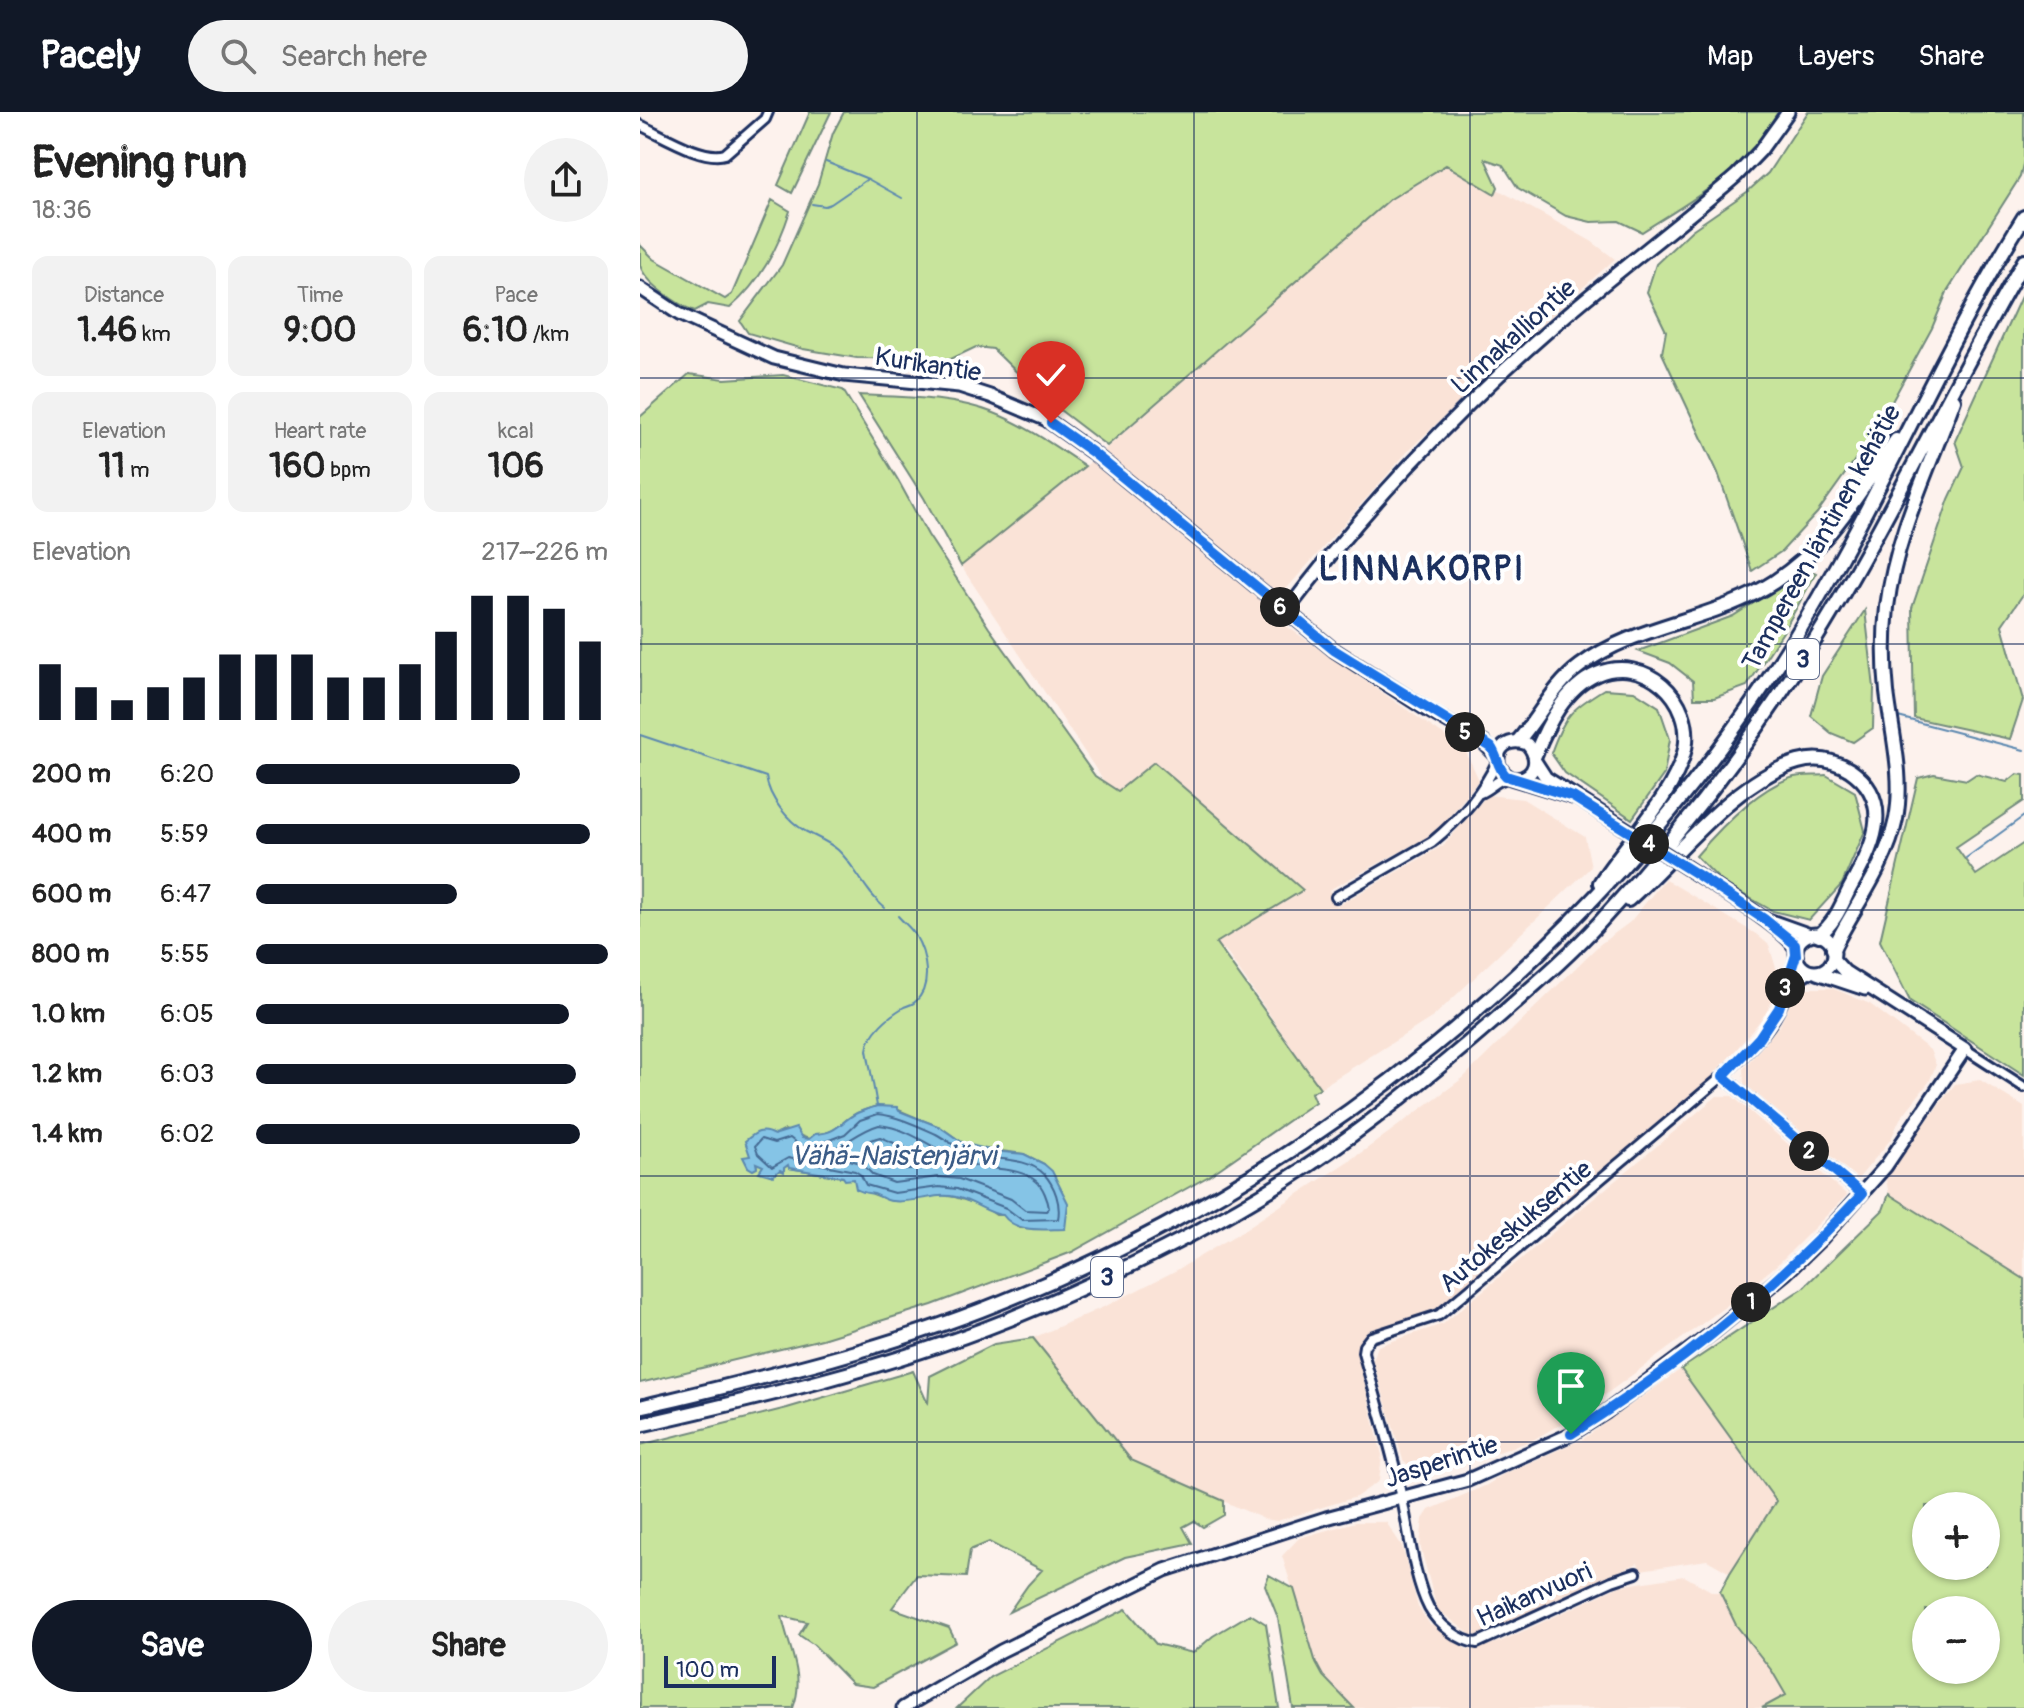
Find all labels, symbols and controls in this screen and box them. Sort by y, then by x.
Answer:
search box [188,20,748,92]
text: Pacely [40,32,140,80]
icon: search [216,34,260,78]
text: Search here [280,38,427,75]
text: Map [1707,39,1753,74]
text: Layers [1797,39,1874,74]
text: Share [1918,39,1984,74]
text: Evening run [32,136,247,191]
button: share [524,138,608,222]
text: 18:36 [32,194,92,226]
street label: Linnakalliontie [1445,272,1583,401]
text: Distance [84,281,164,309]
text: Time [297,281,343,309]
text: Pace [494,281,538,309]
text: 1.46 [77,309,137,352]
text: 9:00 [283,309,357,352]
text: 6:10 [463,309,528,352]
text: km [137,320,171,348]
text: /km [528,320,569,348]
street label: Kurikantie [872,341,983,389]
pin [1017,341,1085,423]
icon: check [1029,353,1073,397]
street label: Tampereen läntinen kehätie [1735,399,1908,676]
text: Elevation [82,417,166,445]
text: Heart rate [274,417,366,445]
text: kcal [498,417,534,445]
text: 11 [99,445,125,488]
text: 160 [269,445,325,488]
text: 106 [488,445,544,488]
text: m [125,456,149,484]
text: bpm [325,456,371,484]
text: Elevation [32,536,131,568]
text: 217–226 m [481,536,608,568]
district label: LINNAKORPI [1319,548,1525,591]
pin: 6 [1260,587,1300,627]
text: 6 [1274,593,1286,621]
road number: 3 [1787,639,1819,679]
pin: 5 [1445,712,1485,752]
text: 5 [1459,718,1471,746]
text: 200 m [32,758,111,790]
text: 6:20 [160,758,214,790]
text: 400 m [32,818,111,850]
text: 5:59 [160,818,209,850]
pin: 4 [1629,824,1669,864]
text: 4 [1643,830,1655,858]
text: 600 m [32,878,111,910]
text: 6:47 [160,878,211,910]
text: 800 m [32,938,109,970]
text: 5:55 [160,938,209,970]
pin: 3 [1765,968,1805,1008]
text: 3 [1779,974,1791,1002]
text: 1.0 km [32,998,105,1030]
text: 6:05 [160,998,214,1030]
text: 1.2 km [32,1058,102,1090]
text: 6:03 [160,1058,214,1090]
text: 1.4 km [32,1118,103,1150]
text: 6:02 [160,1118,214,1150]
pin: 2 [1789,1131,1829,1171]
text: 2 [1803,1137,1815,1165]
water label: Vähä-Naistenjärvi [790,1139,1000,1174]
street label: Autokeskuksentie [1433,1153,1599,1300]
road number: 3 [1091,1257,1123,1297]
pin: 1 [1731,1282,1771,1322]
text: 1 [1747,1288,1755,1316]
pin [1537,1352,1605,1434]
icon: arrive [1549,1364,1593,1408]
street label: Jasperintie [1381,1429,1502,1495]
map controls [1912,1492,2000,1684]
button: + [1912,1492,2000,1580]
street label: Haikanvuori [1472,1555,1597,1634]
button: − [1912,1596,2000,1684]
button: Save [32,1600,312,1692]
button: Share [328,1600,608,1692]
scale bar [664,1652,776,1688]
text: 100 m [676,1656,739,1684]

